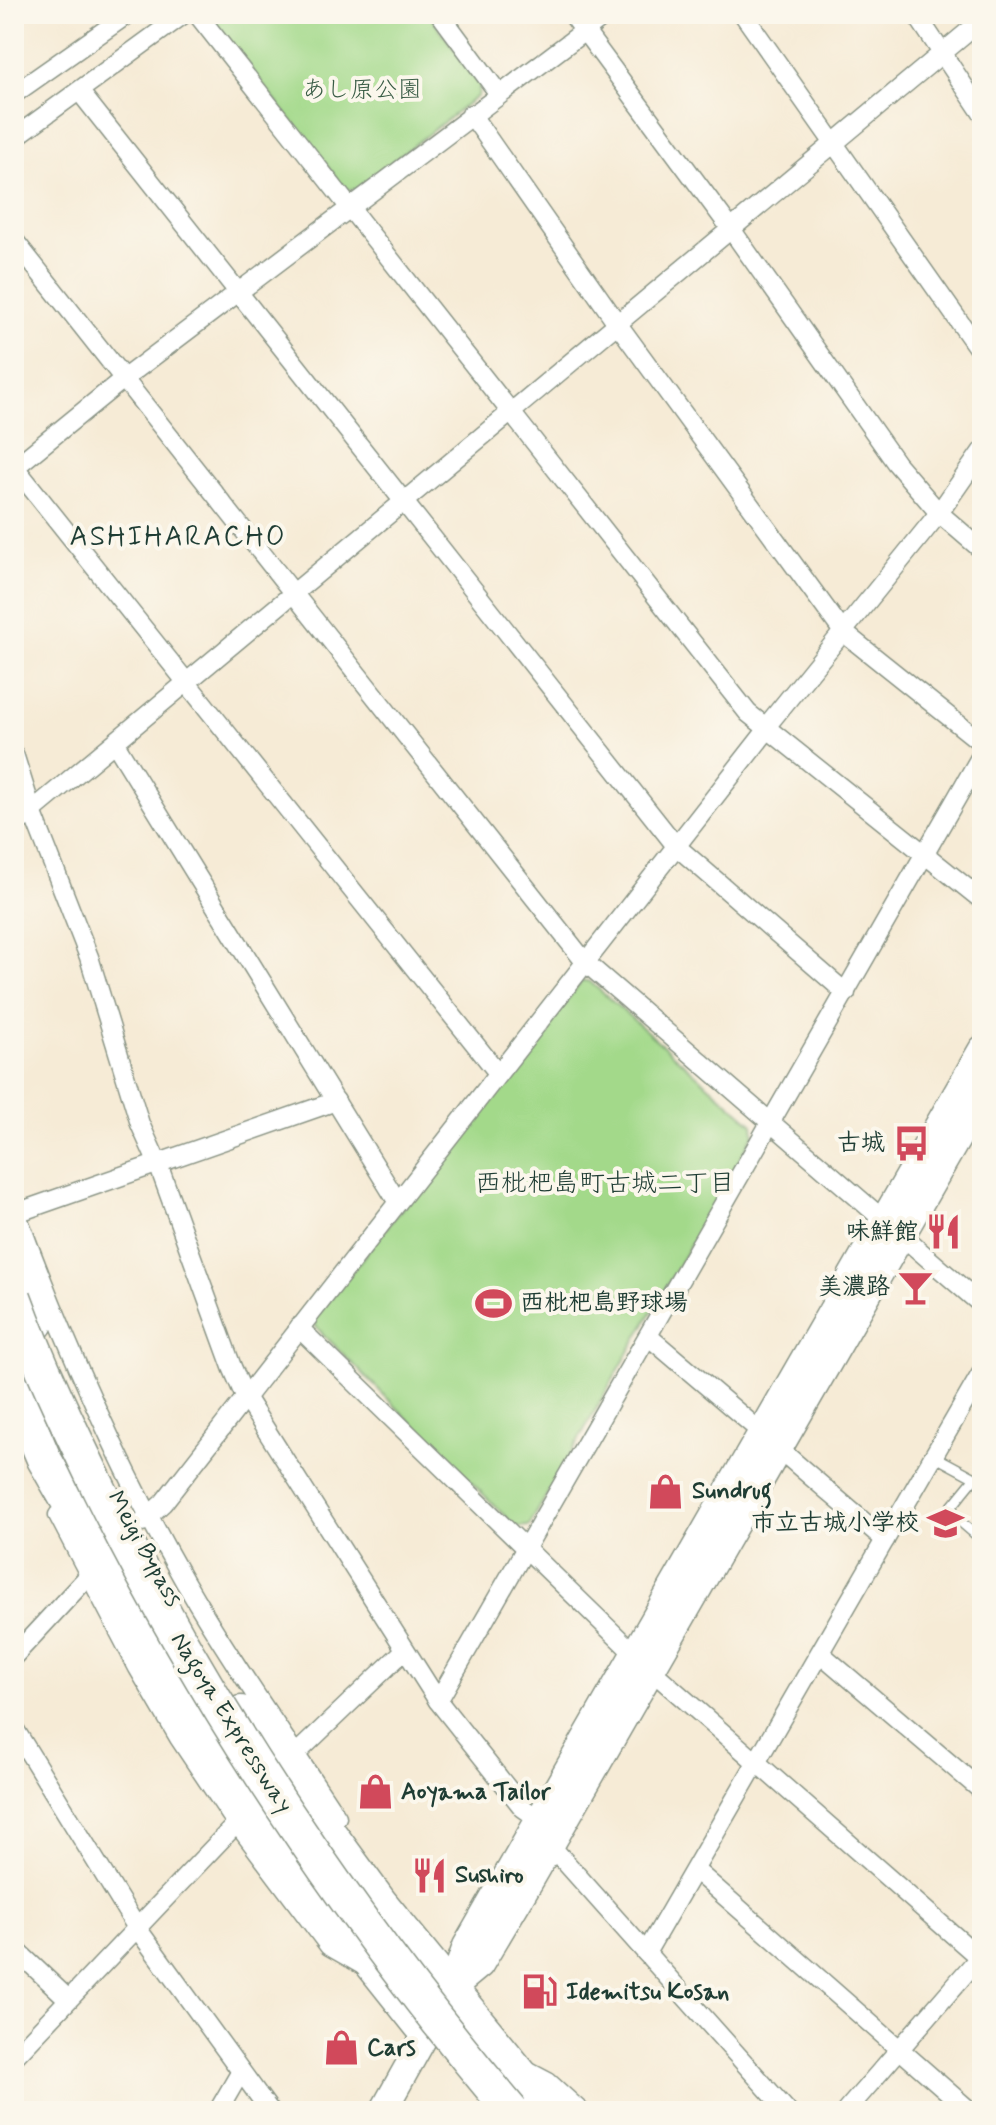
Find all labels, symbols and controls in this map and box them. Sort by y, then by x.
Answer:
park label: あし原公園 [302,75,422,106]
district label: ASHIHARACHO [69,519,287,556]
bus stop icon: 古城 [892,1124,930,1162]
place label: 古城 [837,1128,885,1159]
district label: 西枇杷島町古城二丁目 [475,1167,735,1201]
restaurant icon: 味鮮館 [925,1213,963,1251]
place label: 味鮮館 [846,1217,918,1248]
bar icon: 美濃路 [897,1268,935,1306]
place label: 美濃路 [818,1272,890,1303]
sports icon: 西枇杷島野球場 [475,1284,513,1322]
place label: 西枇杷島野球場 [520,1288,688,1319]
shop icon: Sundrug [647,1472,685,1510]
place label: Sundrug [692,1476,772,1510]
street label: Meigi Bypass [99,1486,189,1612]
school or university icon: 市立古城小学校 [926,1504,964,1542]
place label: 市立古城小学校 [751,1508,919,1539]
street label: Nagoya Expressway [160,1627,299,1821]
shop icon: Aoyama Tailor [356,1773,394,1811]
place label: Aoyama Tailor [401,1777,552,1808]
restaurant icon: Sushiro [410,1856,448,1894]
place label: Sushiro [455,1860,524,1891]
fuel station icon: Idemitsu Kosan [521,1973,559,2011]
place label: Idemitsu Kosan [566,1977,729,2008]
shop icon: Cars [322,2029,360,2067]
place label: Cars [367,2033,416,2064]

